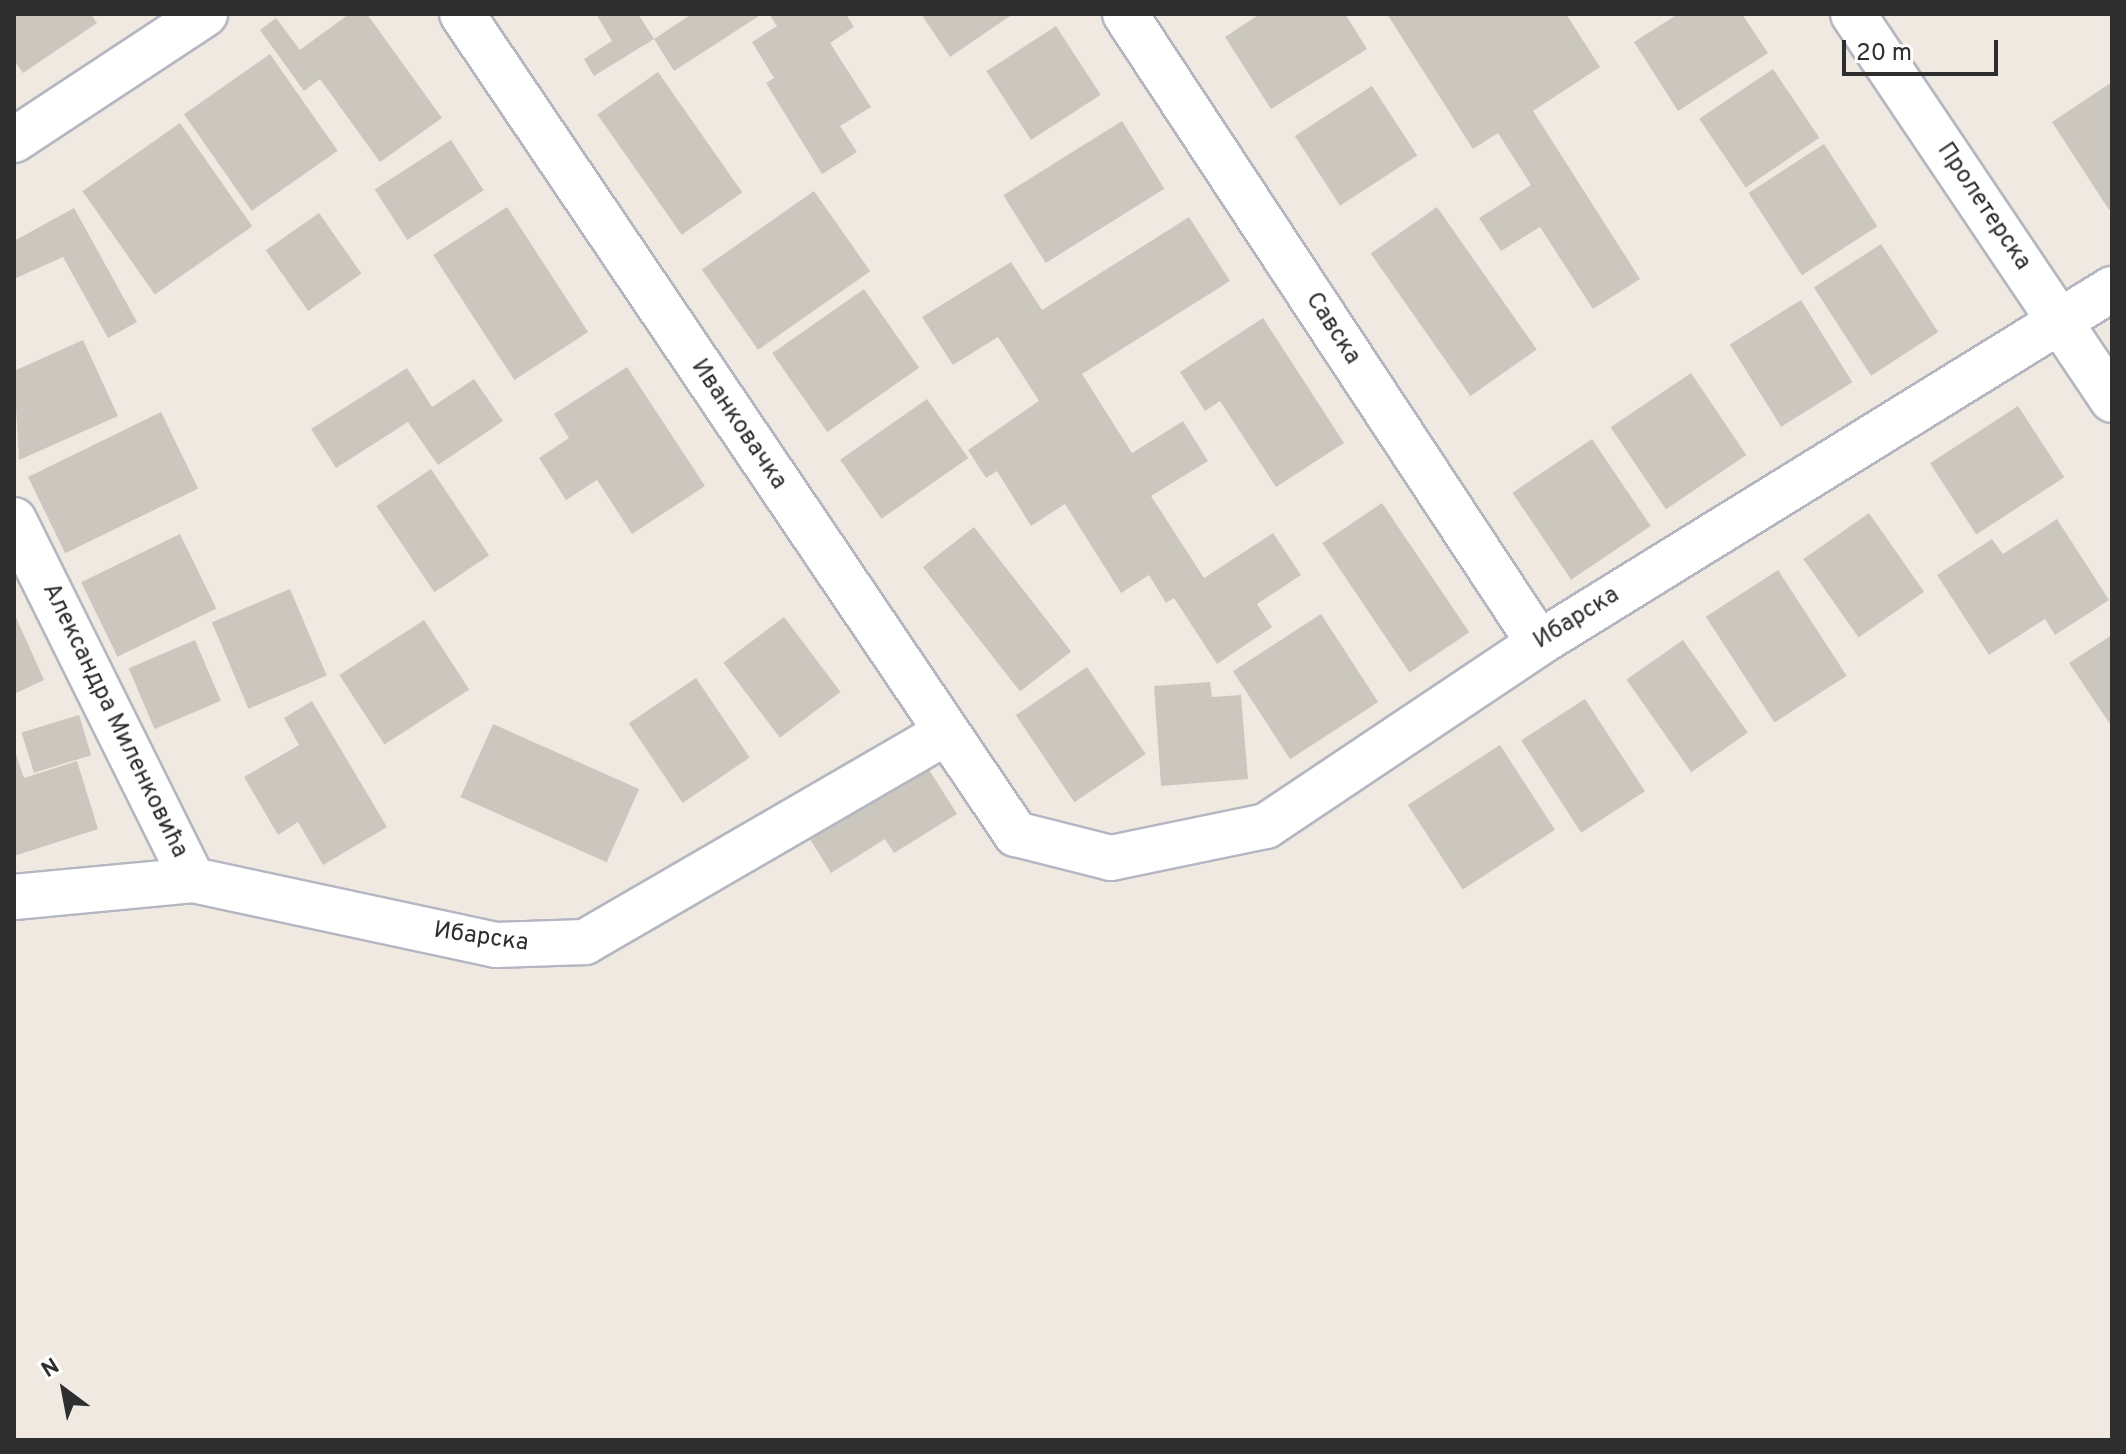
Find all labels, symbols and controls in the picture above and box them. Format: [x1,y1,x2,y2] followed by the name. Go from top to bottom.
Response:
[1846,24,2002,74] scale bar
[1856,39,1912,69] text: 20 m
[1930,138,2036,276] street label: Пролетерска
[1298,288,1366,370] street label: Савска
[684,354,792,496] street label: Иванковачка
[35,579,193,863] street label: Александра Миленковића
[1529,582,1625,656] street label: Ибарска
[432,917,530,959] street label: Ибарска
[24,1350,104,1430] north arrow
[37,1354,65,1385] text: N

